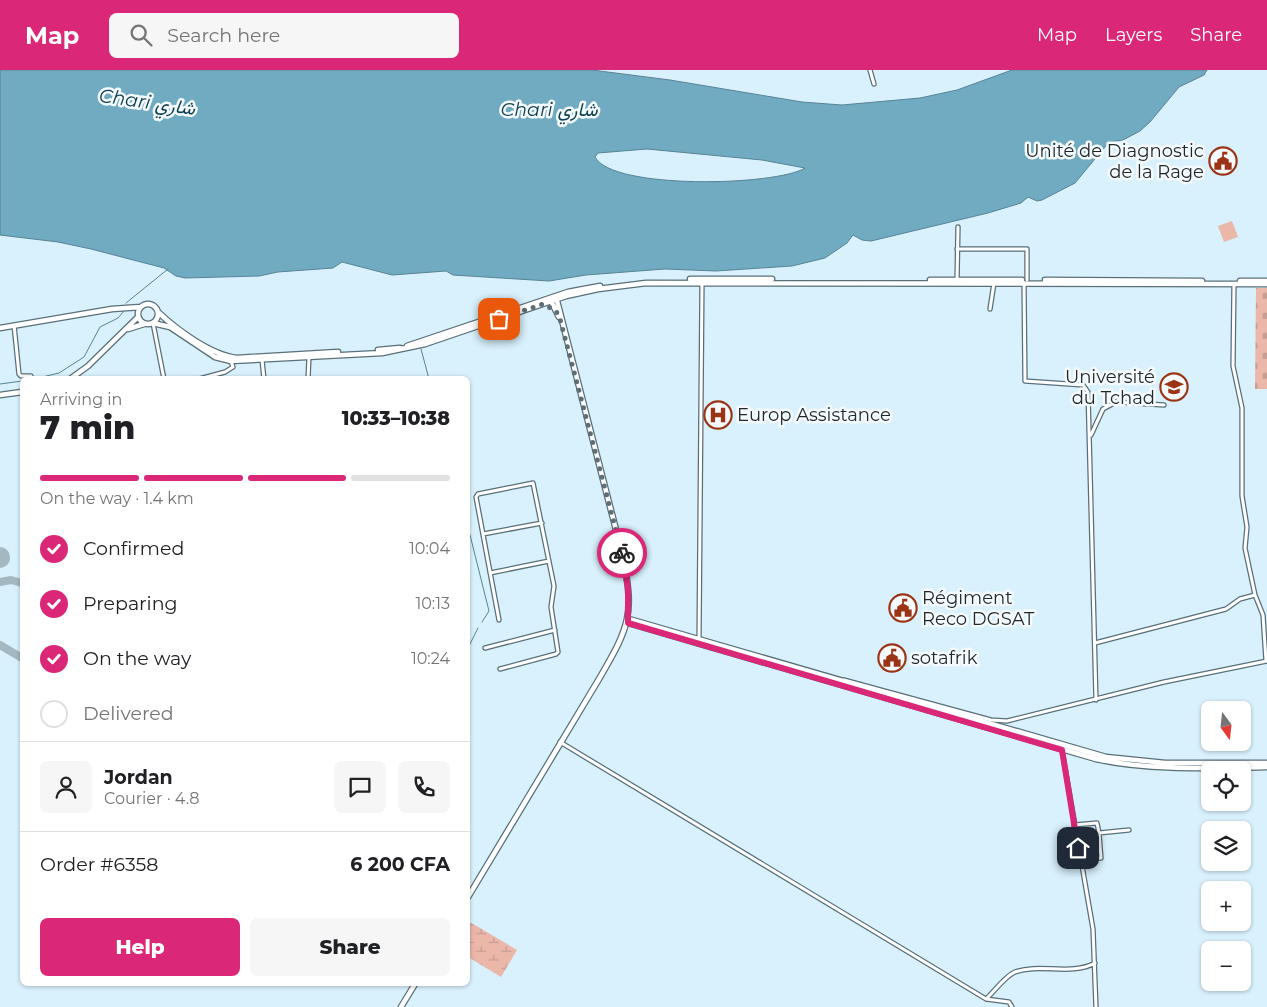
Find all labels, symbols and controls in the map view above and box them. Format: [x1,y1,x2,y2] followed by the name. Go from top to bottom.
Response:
[109,13,459,58] search box
[25,21,79,50] text: Map
[127,21,155,49] icon: search
[167,24,280,47] text: Search here
[1037,24,1077,46] text: Map
[1105,24,1162,46] text: Layers
[1190,24,1242,46] text: Share
[97,84,198,124] water label: Chari شاري
[501,98,598,125] water label: Chari شاري
[1025,140,1204,183] place label: Unité de Diagnostic de la Rage
[1208,146,1238,176] public building icon: Unité de Diagnostic de la Rage
[478,298,520,340] pin
[485,305,513,333] icon: bag
[1065,366,1155,409] place label: Université du Tchad
[1159,372,1189,402] school or university icon: Université du Tchad
[40,390,122,409] text: Arriving in
[703,400,733,430] hospital icon: Europ Assistance
[737,404,891,426] place label: Europ Assistance
[342,407,450,430] text: 10:33–10:38
[40,408,135,447] text: 7 min
[40,489,194,508] text: On the way · 1.4 km
[597,528,647,578] courier
[40,535,68,563] icon: check
[83,537,184,560] text: Confirmed
[409,539,450,558] text: 10:04
[608,539,636,567] icon: bike
[922,587,1035,630] place label: Régiment Reco DGSAT
[40,590,68,618] icon: check
[83,592,178,615] text: Preparing
[888,593,918,623] public building icon: Régiment Reco DGSAT
[415,594,450,613] text: 10:13
[877,643,907,673] public building icon: sotafrik
[40,645,68,673] icon: check
[83,647,191,670] text: On the way
[911,647,978,669] place label: sotafrik
[411,649,450,668] text: 10:24
[1201,701,1251,751] north arrow
[1201,701,1251,991] map controls
[83,702,174,725] text: Delivered
[40,761,92,813] button: person
[334,761,386,813] button: chat
[398,761,450,813] button: phone
[1201,761,1251,811] button: locate
[104,766,173,789] text: Jordan
[104,789,200,808] text: Courier · 4.8
[1201,821,1251,871] button: layers
[1057,827,1099,869] pin
[1064,834,1092,862] icon: home
[40,853,158,876] text: Order #6358
[350,853,450,876] text: 6 200 CFA
[1201,881,1251,931] button: +
[40,918,240,976] button: Help
[250,918,450,976] button: Share
[1201,941,1251,991] button: −

